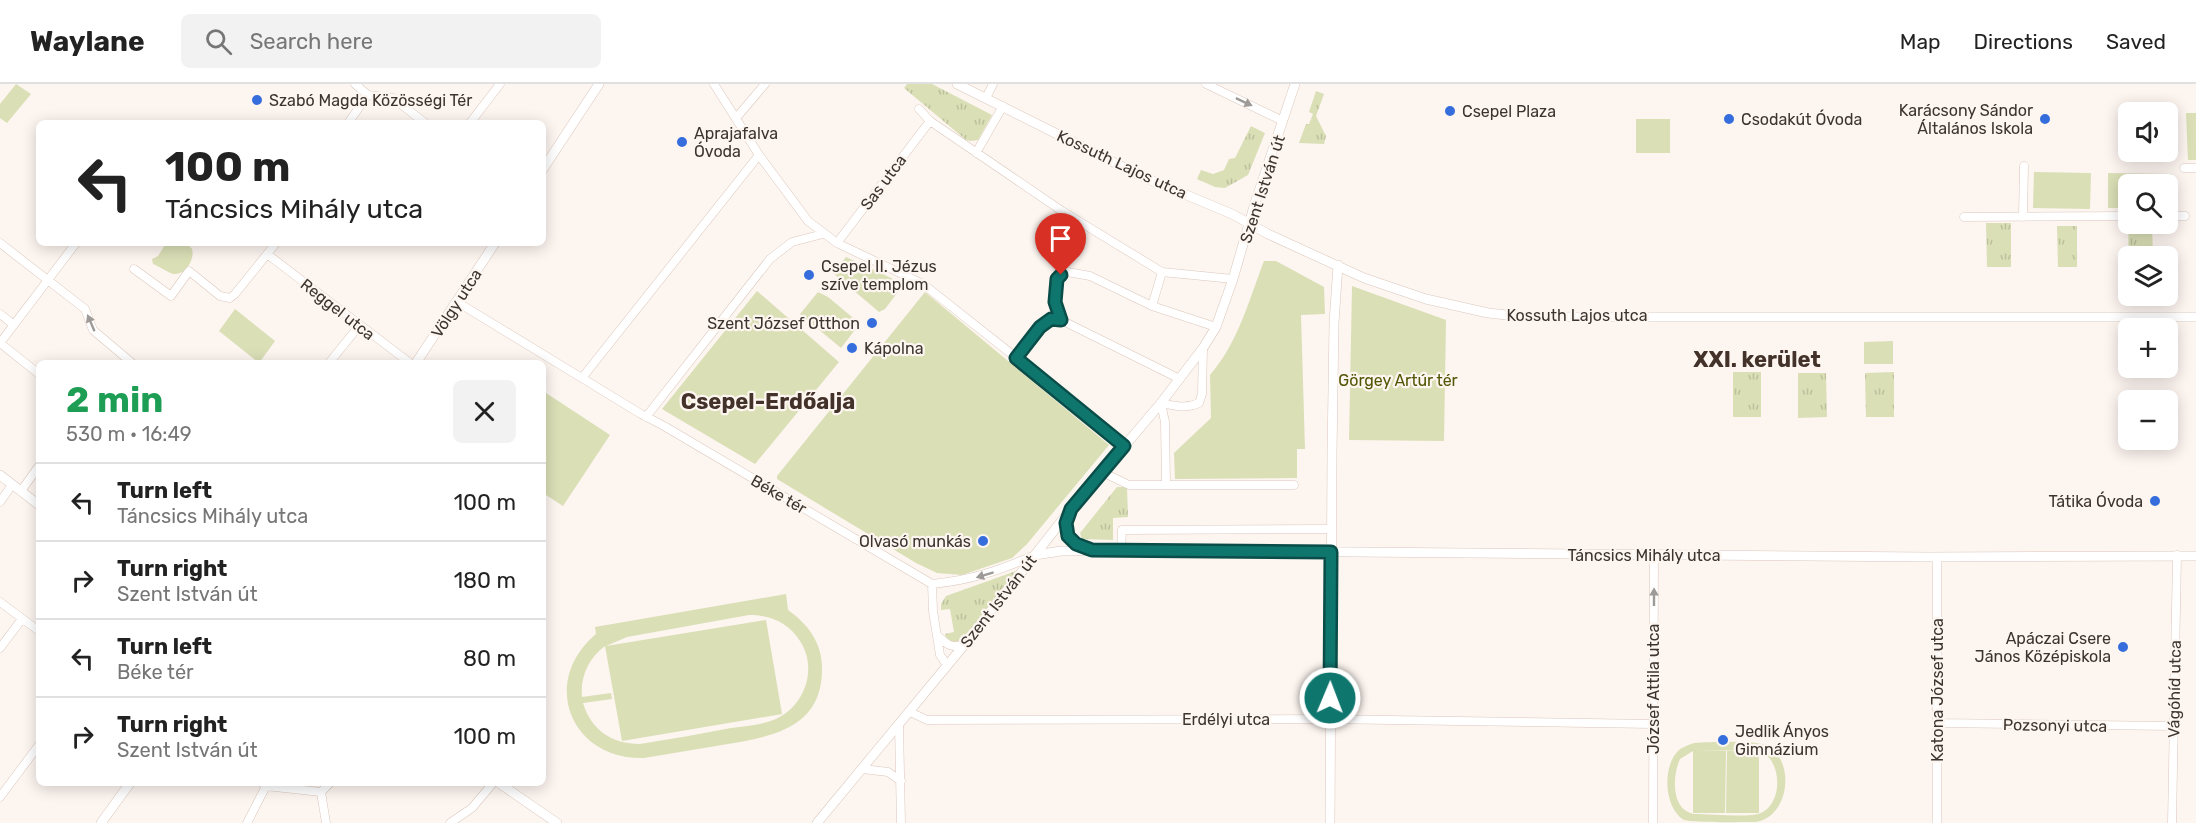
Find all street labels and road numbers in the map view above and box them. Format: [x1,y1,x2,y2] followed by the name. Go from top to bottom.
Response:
[1054,126,1190,203] street label: Kossuth Lajos utca
[1236,133,1289,246] street label: Szent István út
[856,151,910,214] street label: Sas utca
[427,265,486,341] street label: Völgy utca
[297,275,379,344] street label: Reggel utca
[1506,306,1648,325] street label: Kossuth Lajos utca
[747,471,810,518] street label: Béke tér
[1567,546,1721,565] street label: Táncsics Mihály utca
[956,551,1040,651] street label: Szent István út
[1928,618,1947,762] street label: Katona József utca
[1644,624,1663,754] street label: József Attila utca
[2164,640,2185,738] street label: Vágóhíd utca
[1182,710,1270,729] street label: Erdélyi utca
[2003,715,2107,736] street label: Pozsonyi utca

